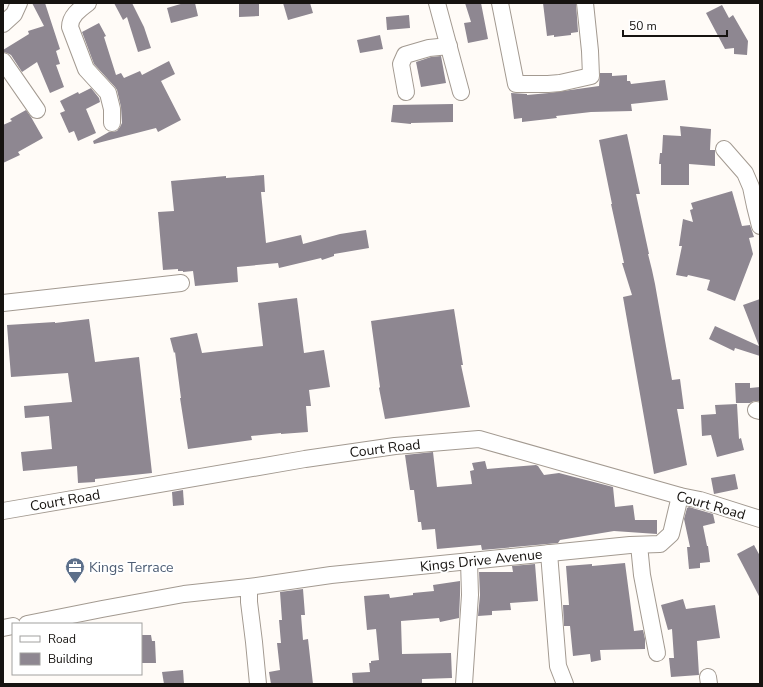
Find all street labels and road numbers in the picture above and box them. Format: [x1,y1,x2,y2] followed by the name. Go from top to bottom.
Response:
[349,435,421,462] street label: Court Road
[28,485,102,516] street label: Court Road
[674,487,748,524] street label: Court Road
[419,545,543,576] street label: Kings Drive Avenue

